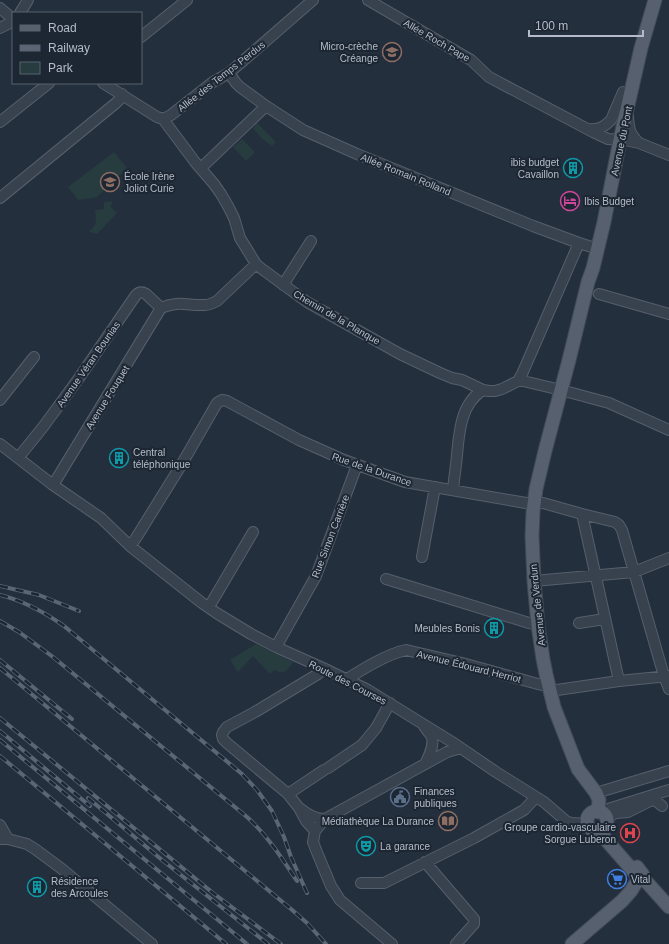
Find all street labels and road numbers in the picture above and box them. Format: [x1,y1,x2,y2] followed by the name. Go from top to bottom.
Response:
[402,17,472,64] street label: Allée Roch Pape
[176,39,267,114] street label: Allée des Temps Perdus
[609,105,634,177] street label: Avenue du Pont
[359,151,452,198] street label: Allée Romain Rolland
[291,288,382,347] street label: Chemin de la Planque
[55,319,122,409] street label: Avenue Véran Bounias
[83,363,132,431] street label: Avenue Fouquet
[331,451,413,488] street label: Rue de la Durance
[309,493,352,579] street label: Rue Simon Carrière
[528,564,547,646] street label: Avenue de Verdun
[416,647,523,685] street label: Avenue Édouard Herriot
[307,658,388,707] street label: Route des Courses

